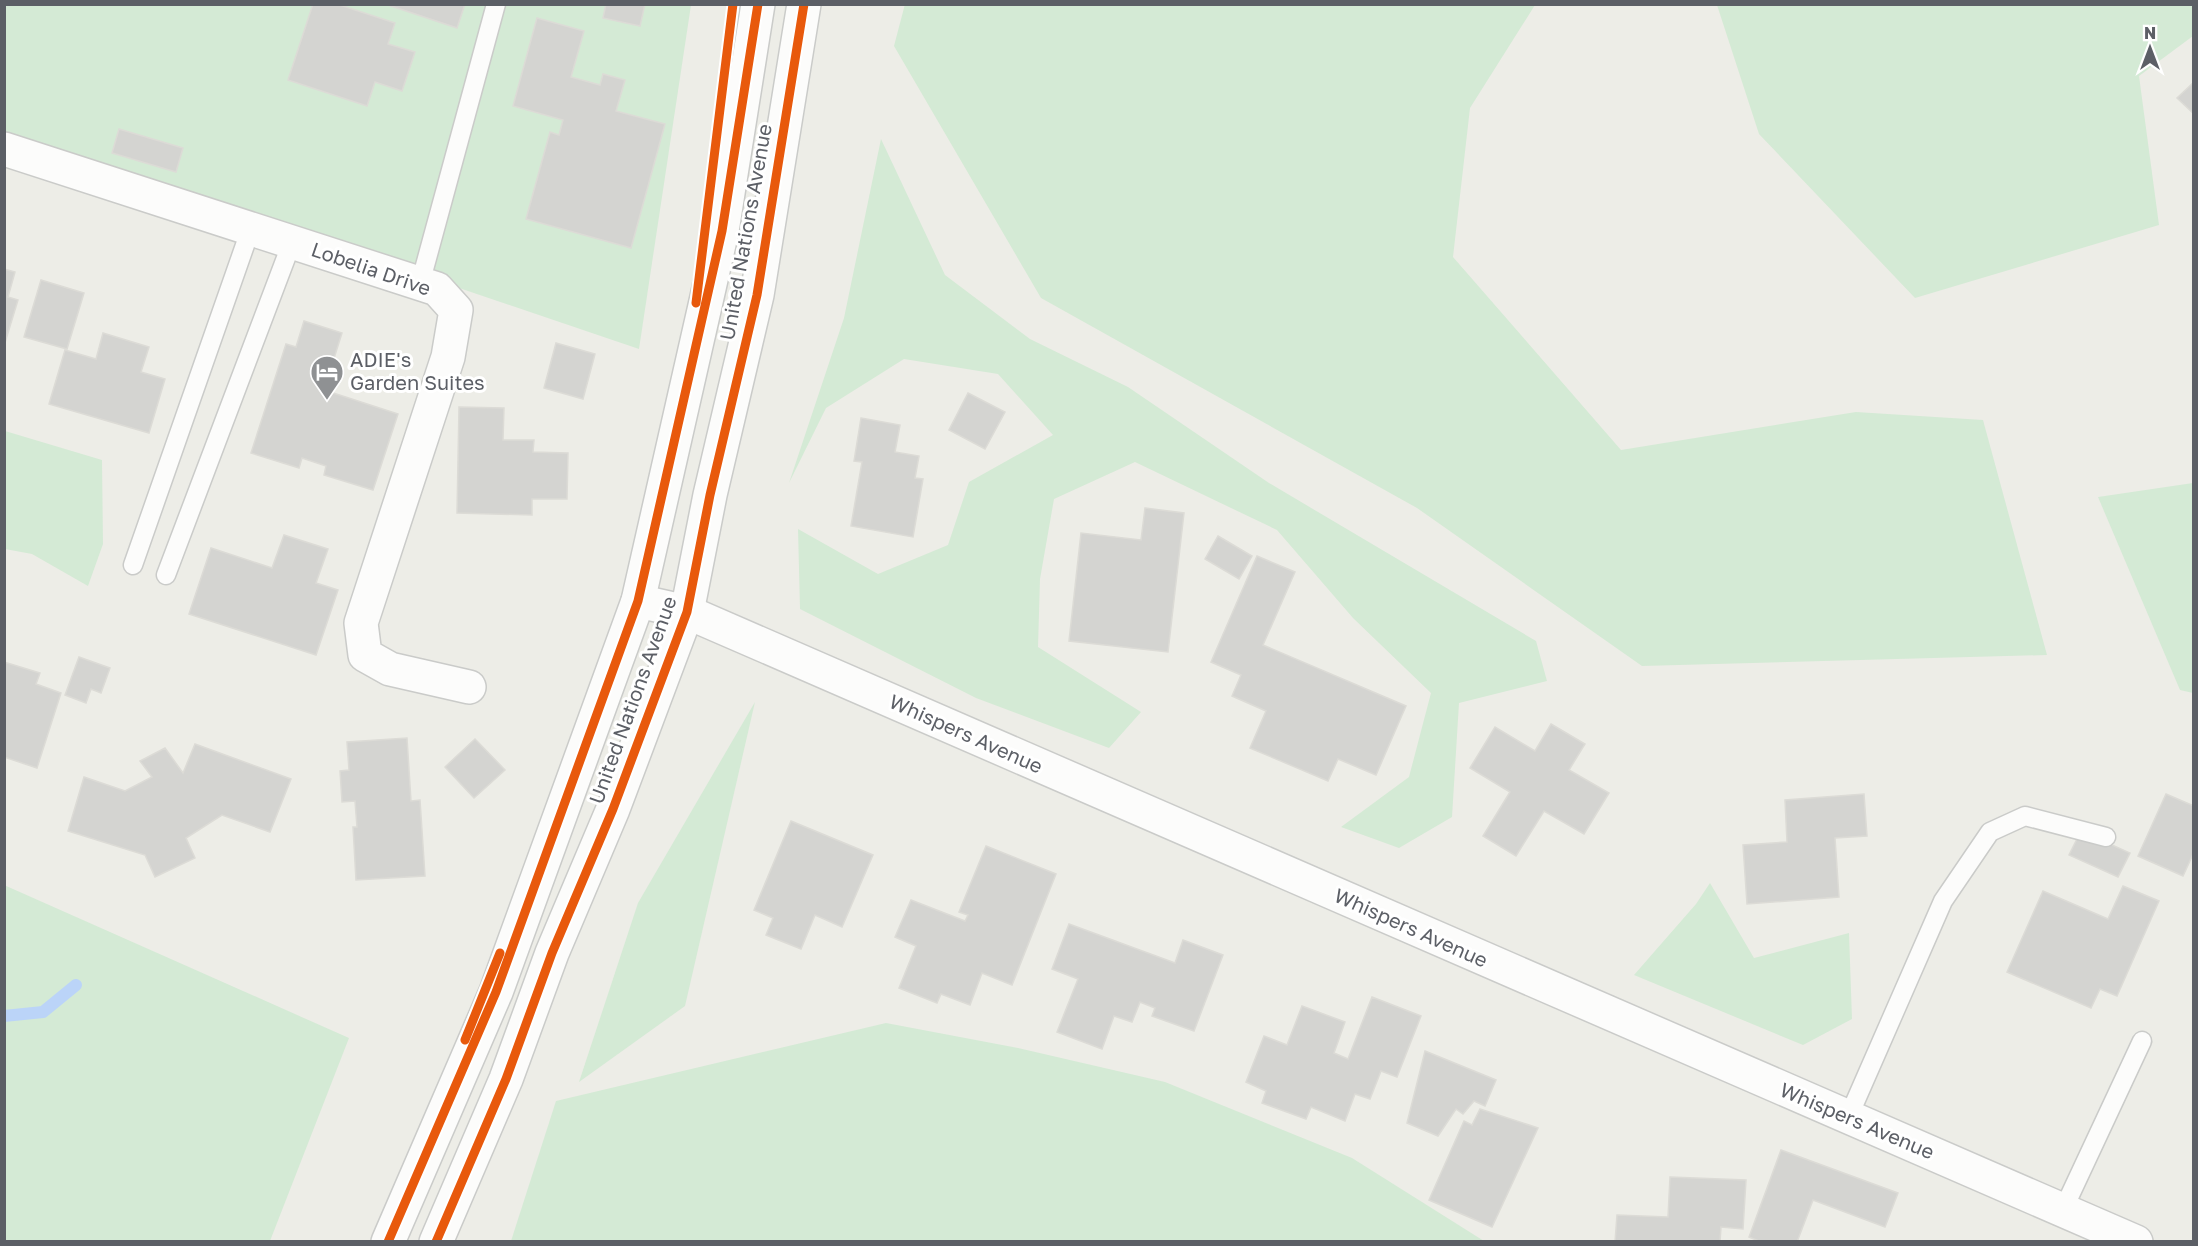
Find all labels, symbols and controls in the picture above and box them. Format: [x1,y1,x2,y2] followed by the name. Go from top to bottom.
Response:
[2120,18,2180,78] north arrow
[2144,23,2156,43] text: N
[714,122,776,342] street label: United Nations Avenue
[308,236,434,300] street label: Lobelia Drive
[350,347,485,394] place label: ADIE's Garden Suites
[309,354,345,401] hotel icon: ADIE's Garden Suites
[583,593,681,807] street label: United Nations Avenue
[886,688,1047,778] street label: Whispers Avenue
[1331,882,1492,972] street label: Whispers Avenue
[1777,1077,1938,1163] street label: Whispers Avenue

